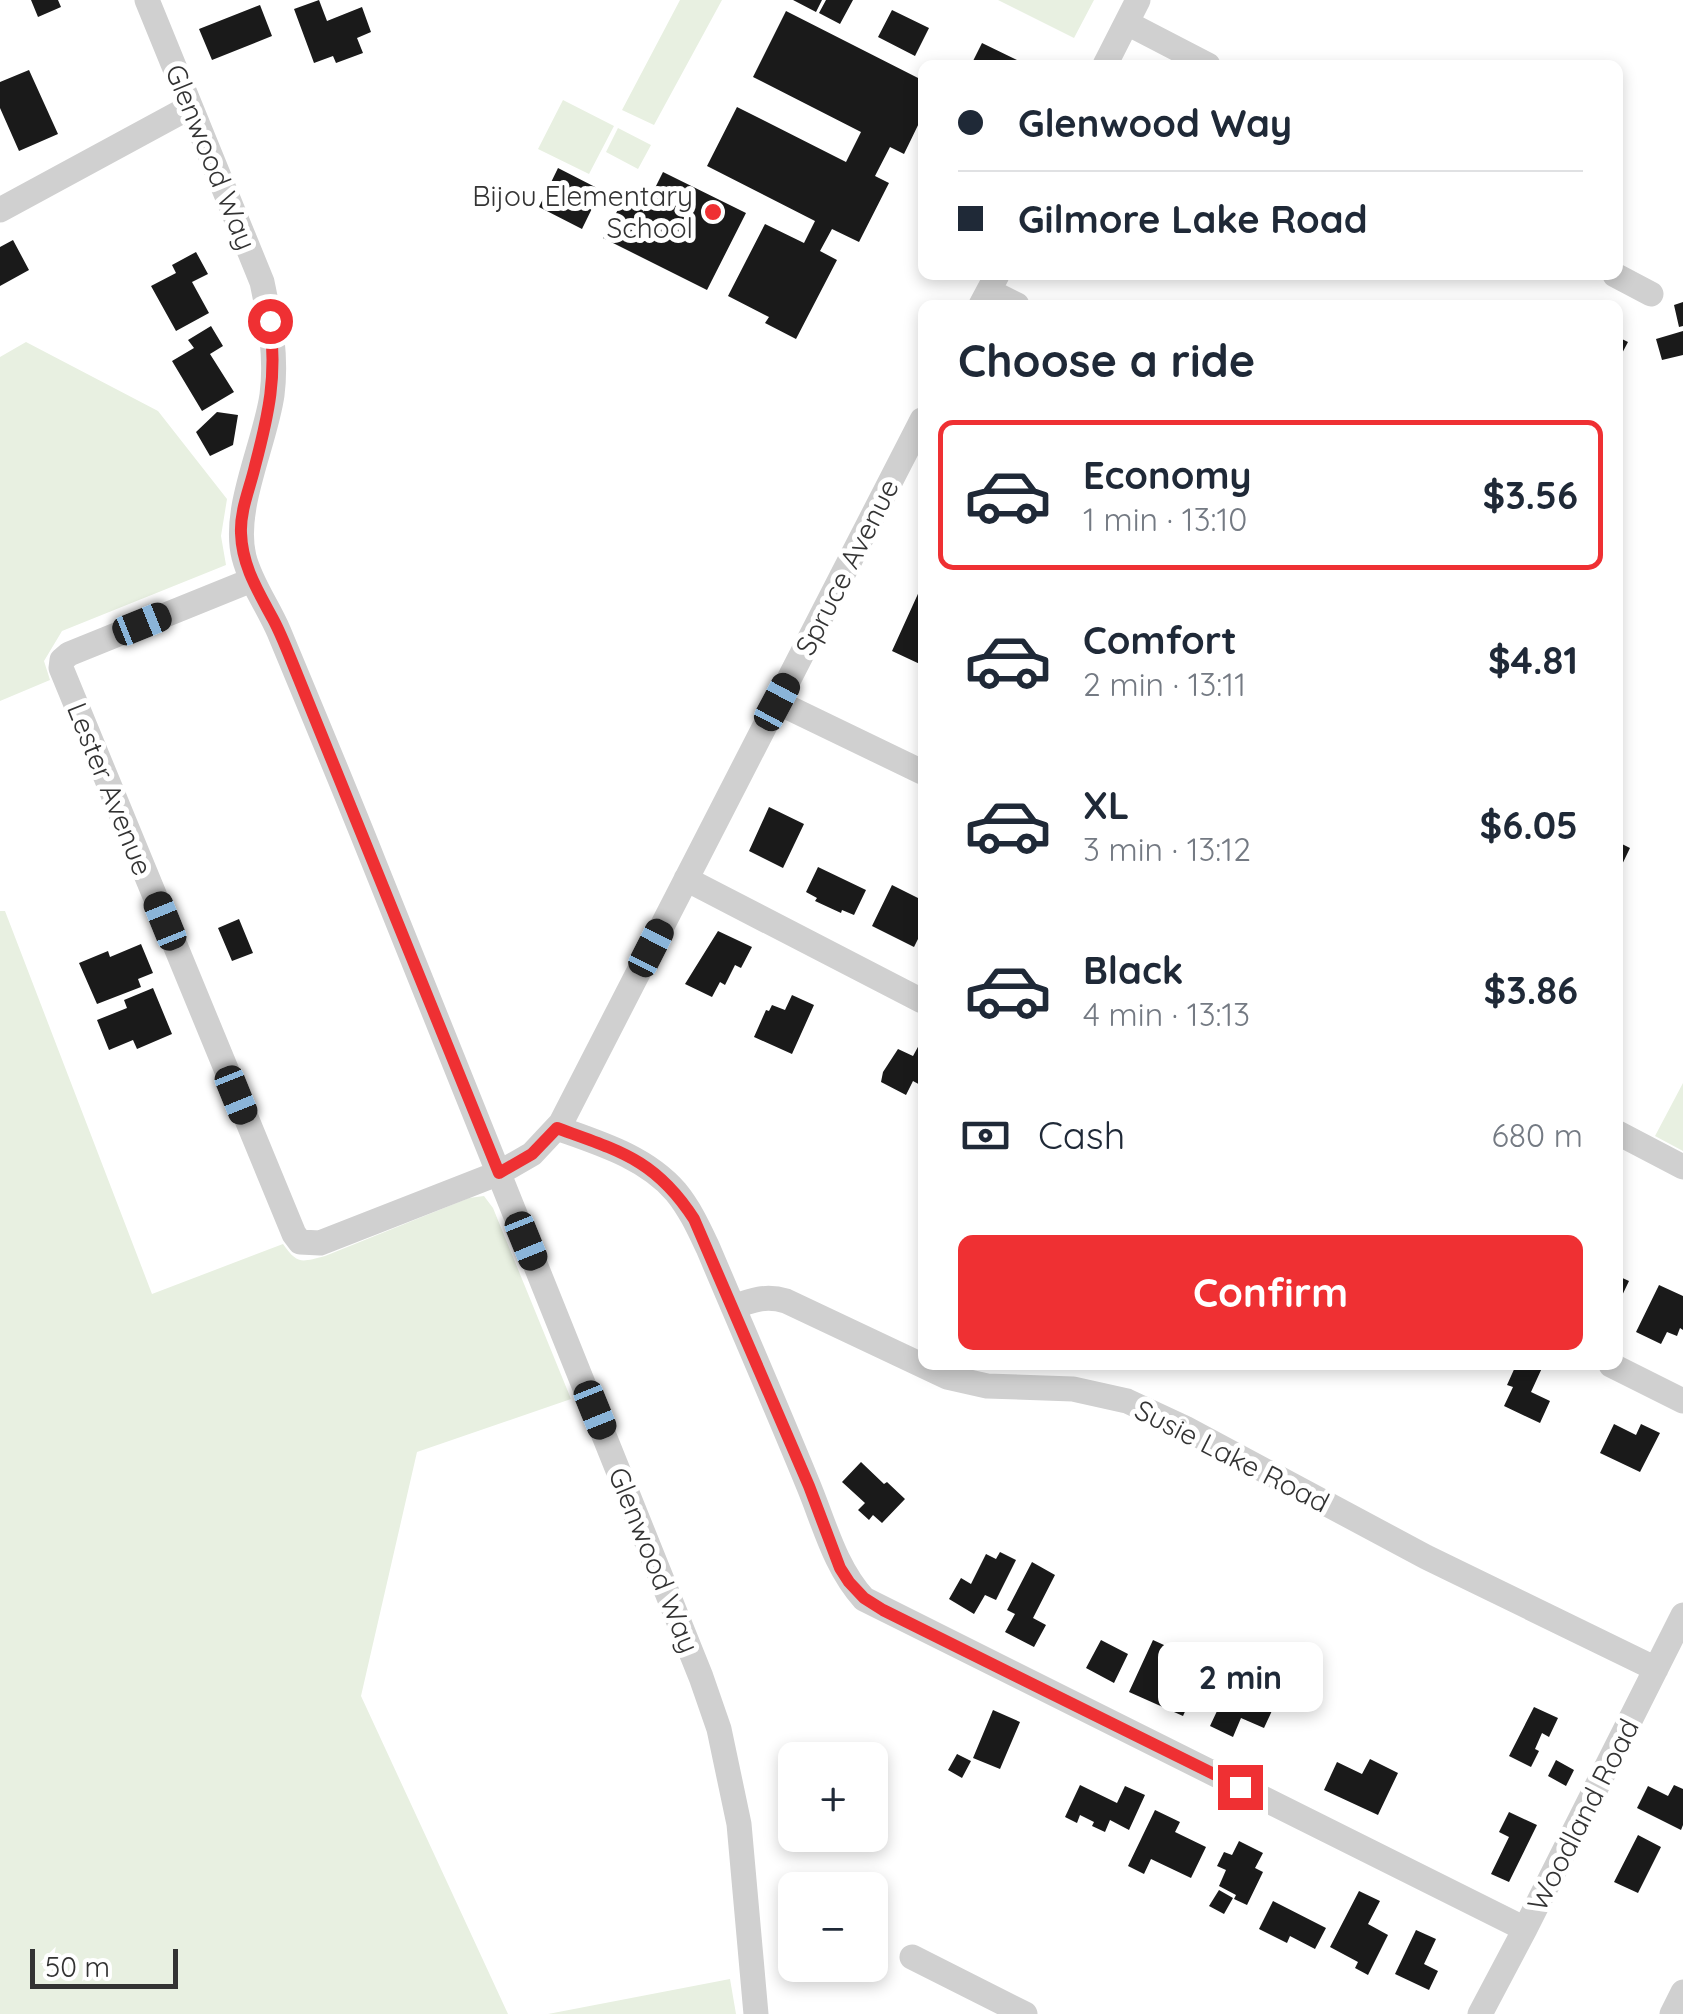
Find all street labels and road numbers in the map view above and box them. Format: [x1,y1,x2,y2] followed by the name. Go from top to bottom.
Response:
[158,59,265,255] street label: Glenwood Way
[787,473,906,661] street label: Spruce Avenue
[60,697,161,880] street label: Lester Avenue
[1129,1392,1335,1520] street label: Susie Lake Road
[601,1462,708,1658] street label: Glenwood Way
[1519,1713,1646,1917] street label: Woodland Road

